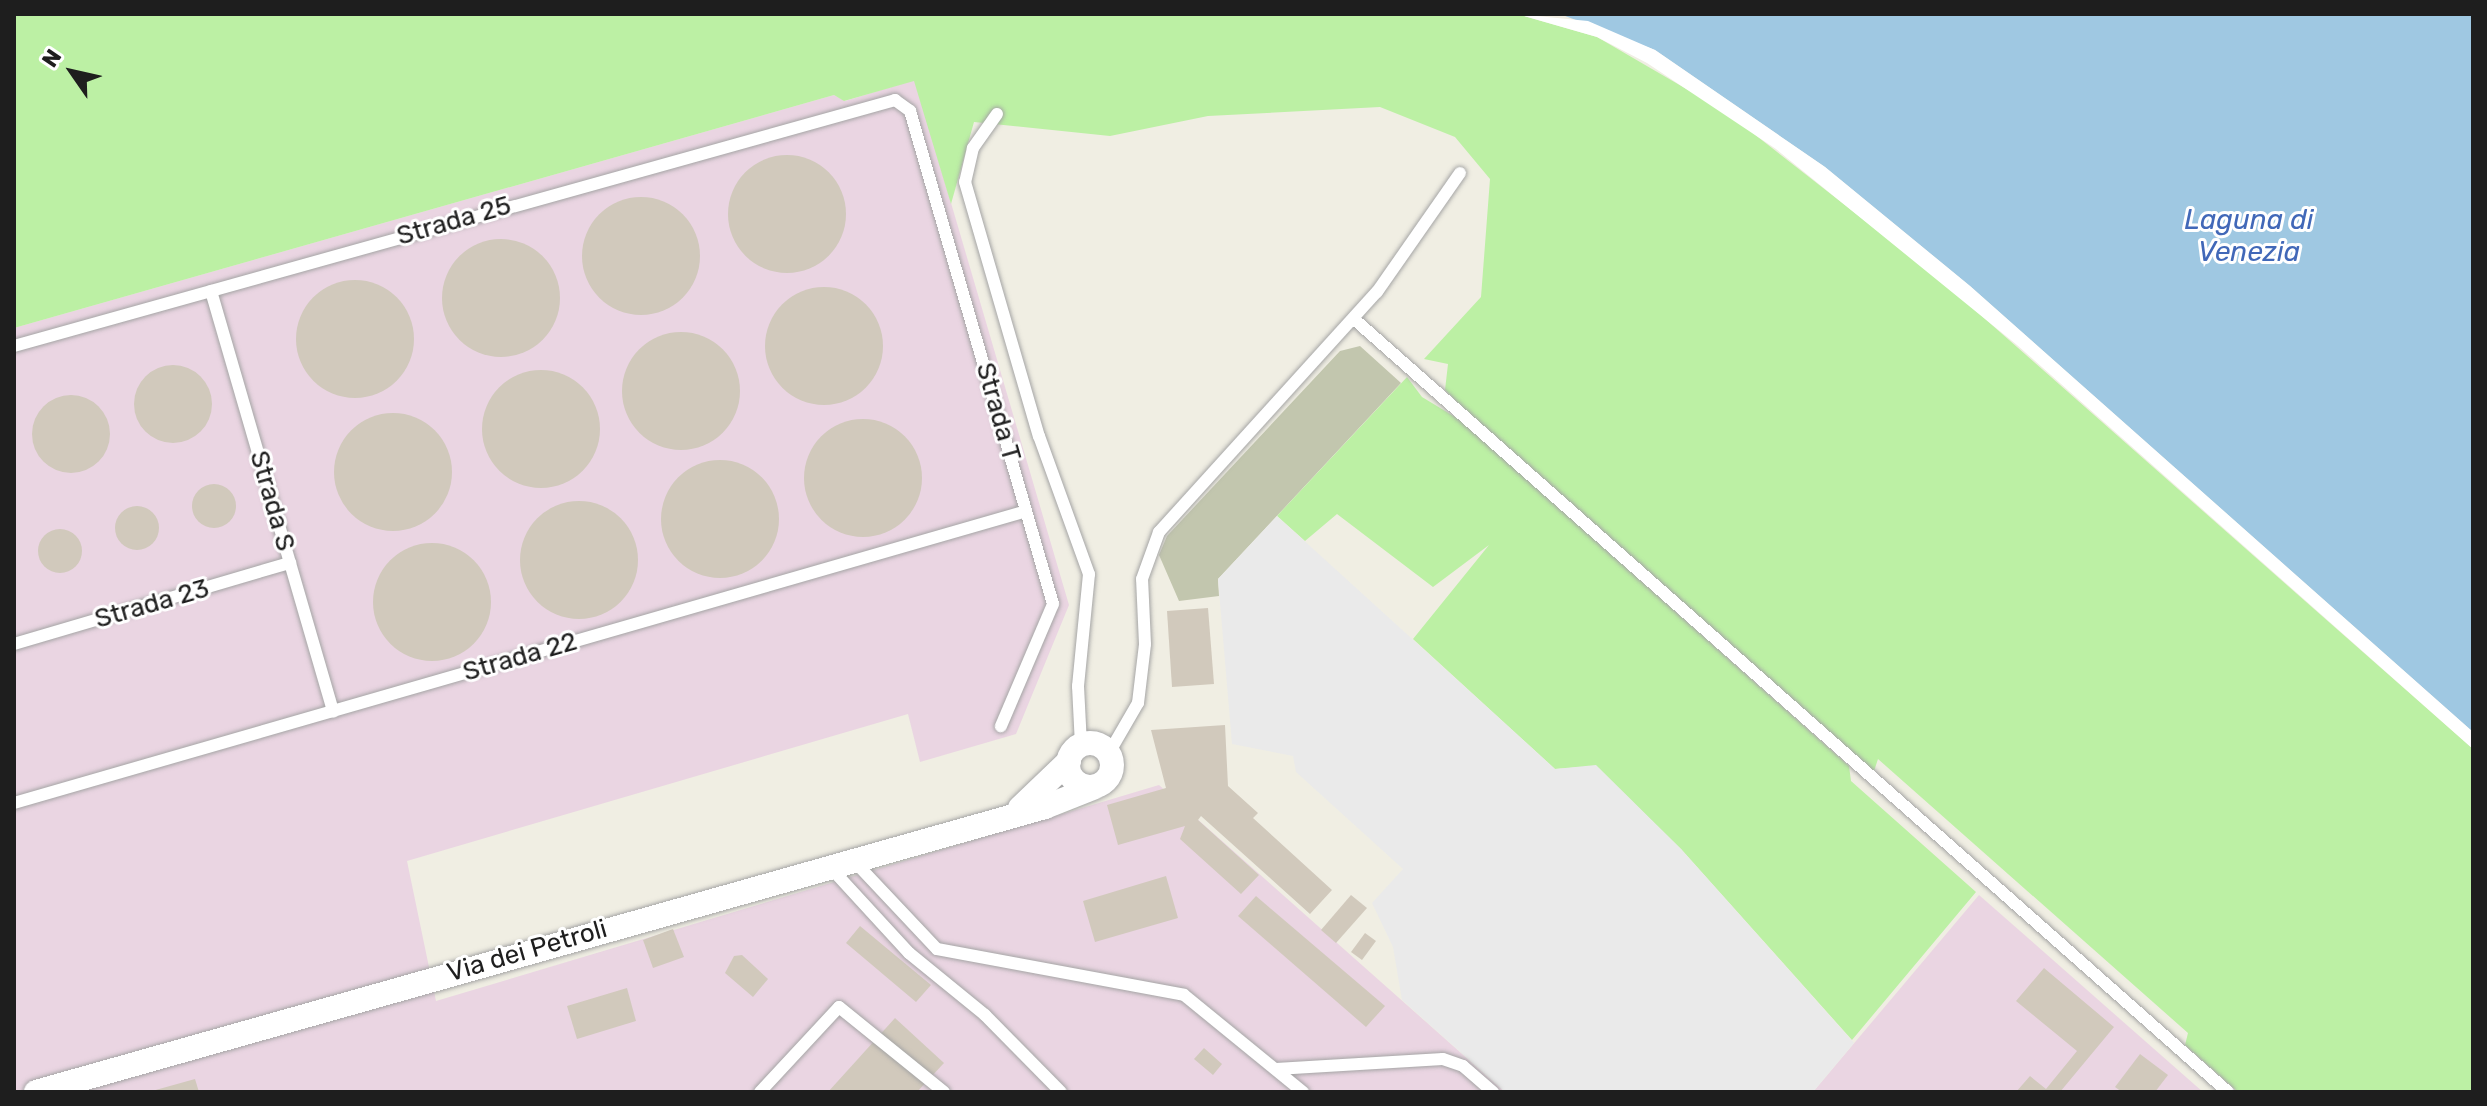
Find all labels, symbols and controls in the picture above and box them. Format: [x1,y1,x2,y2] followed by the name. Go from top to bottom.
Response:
[32,32,112,112] north arrow
[36,44,67,72] text: N
[393,190,515,252] street label: Strada 25
[2184,203,2314,269] water label: Laguna di Venezia
[969,359,1027,465] street label: Strada T
[243,447,301,555] street label: Strada S
[91,573,213,635] street label: Strada 23
[459,626,581,688] street label: Strada 22
[443,913,611,989] street label: Via dei Petroli

